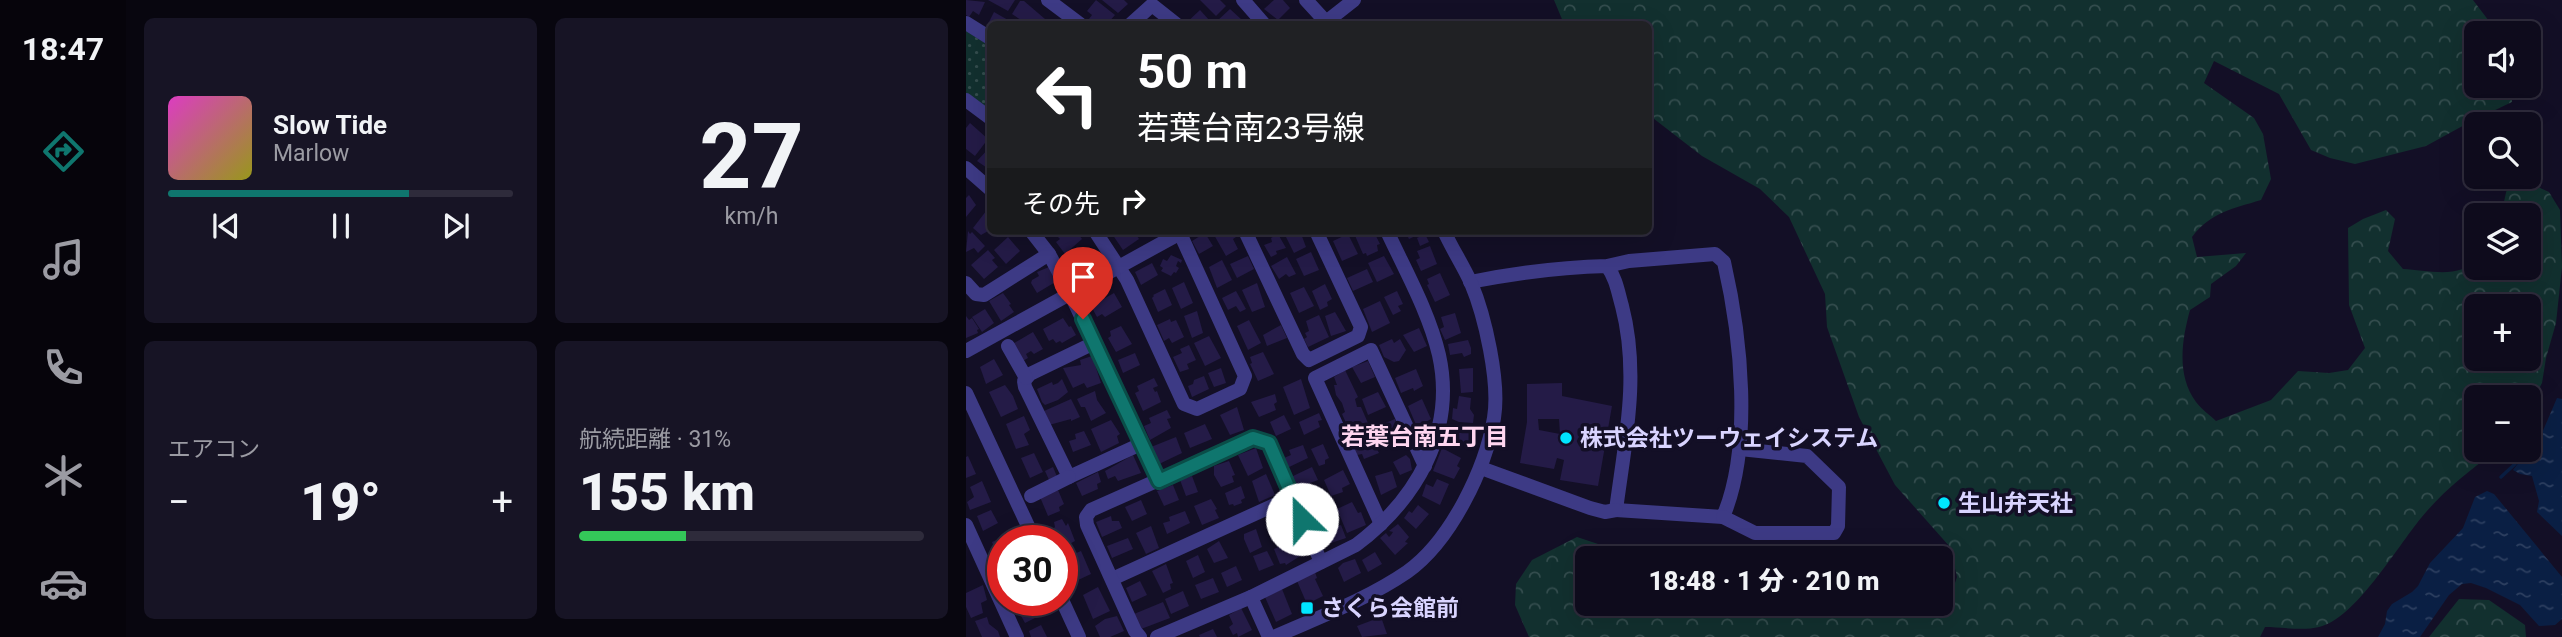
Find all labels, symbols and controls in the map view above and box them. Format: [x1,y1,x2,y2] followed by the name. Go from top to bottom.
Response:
[2464,21,2541,462] map controls
[2464,21,2541,98] button: sound
[22,30,104,68] text: 18:47
[1137,43,1248,100] text: 50 m
[1022,49,1113,140] icon: left
[699,104,804,210] text: 27
[1137,109,1365,147] text: 若葉台南23号線
[273,110,387,140] text: Slow Tide
[2464,112,2541,189] button: search
[39,127,88,176] icon: directions
[273,140,349,167] text: Marlow
[1114,182,1152,220] icon: right
[1022,189,1100,219] text: その先
[725,203,779,230] text: km/h
[2464,203,2541,280] button: layers
[207,207,245,245] icon: previous
[322,207,360,245] icon: pause
[437,207,475,245] icon: next
[39,235,88,284] icon: music
[1053,247,1113,319] pin
[1064,258,1102,296] icon: arrive
[2464,294,2541,371] button: +
[39,343,88,392] icon: phone
[2464,385,2541,462] button: −
[1341,423,1509,451] district label: 若葉台南五丁目
[1580,425,1878,452] place label: 株式会社ツーウェイシステム
[579,426,731,453] text: 航続距離 · 31%
[1558,430,1574,446] marker: 株式会社ツーウェイシステム
[168,436,260,463] text: エアコン
[39,451,88,500] icon: climate
[579,462,755,523] text: 155 km
[300,472,381,533] text: 19°
[168,480,190,524] text: −
[491,480,513,524] text: +
[1265,482,1339,556] position arrow
[1958,490,2073,517] place label: 生山弁天社
[1936,495,1952,511] marker: 生山弁天社
[987,525,1078,616] speed limit sign: 30
[39,559,88,608] icon: car
[1648,566,1880,596] text: 18:48 · 1 分 · 210 m
[1321,595,1459,622] place label: さくら会館前
[1299,600,1315,616] marker: さくら会館前

